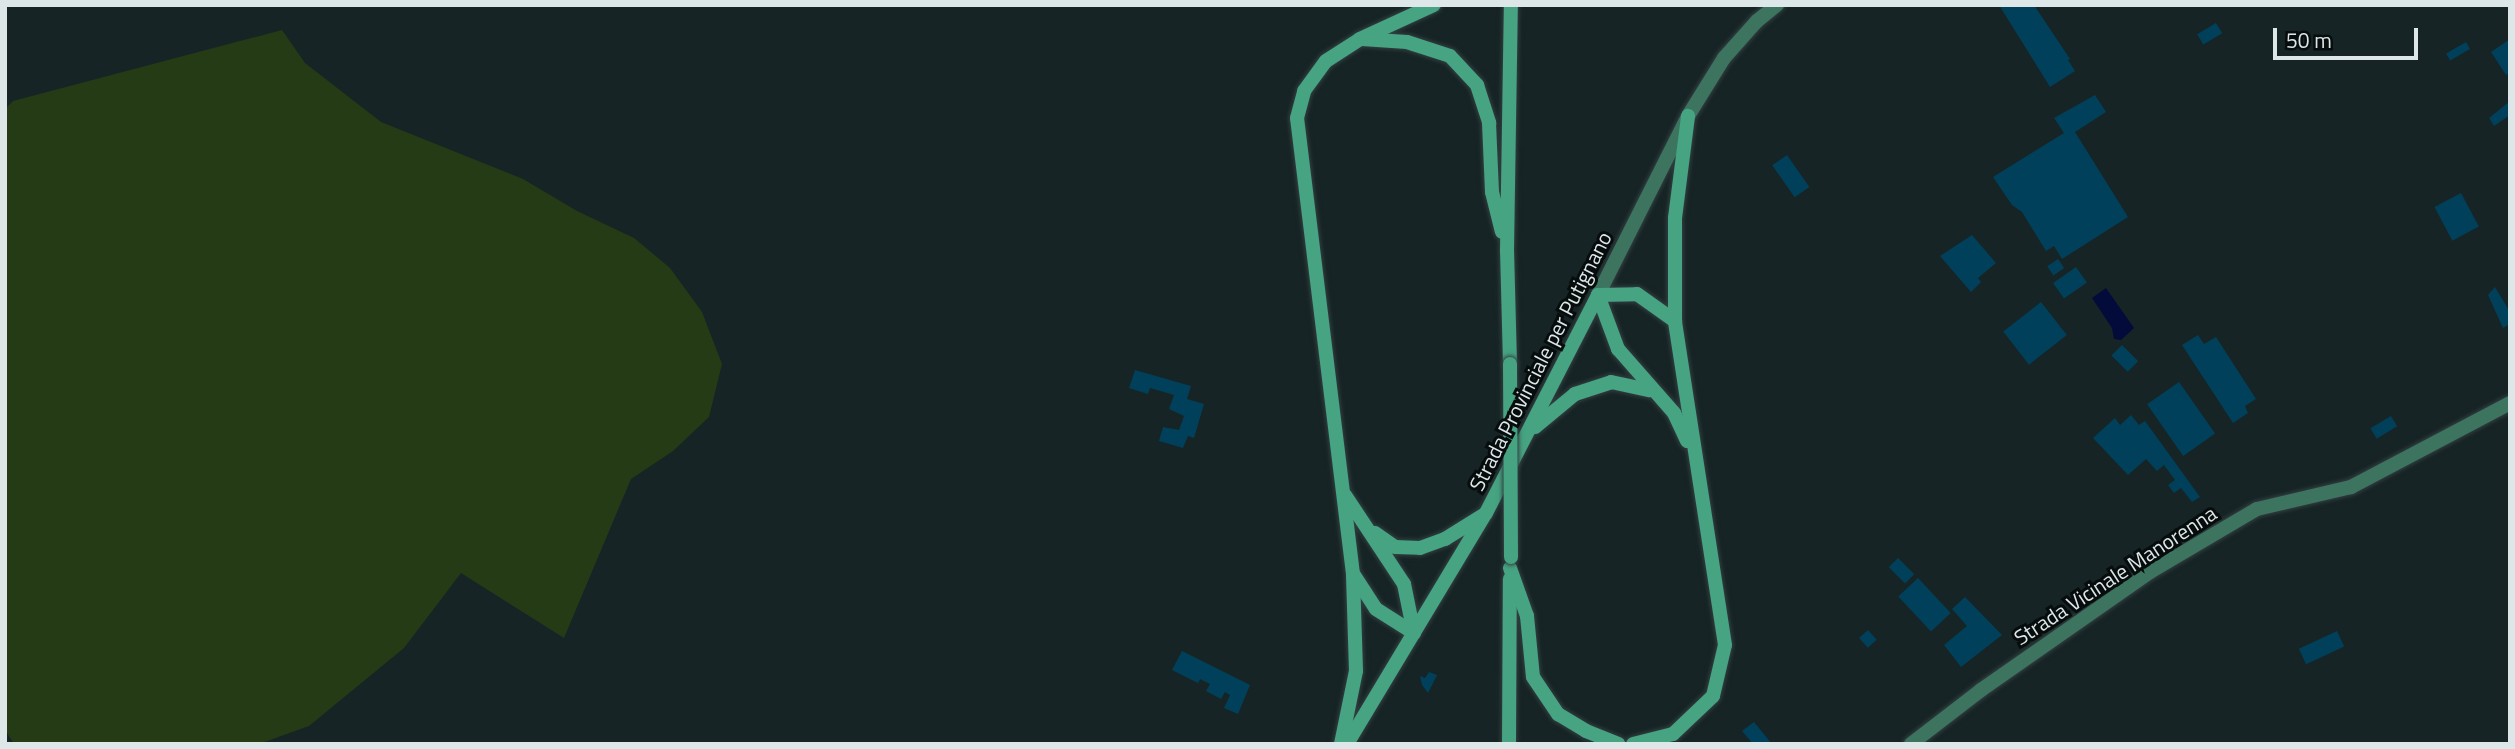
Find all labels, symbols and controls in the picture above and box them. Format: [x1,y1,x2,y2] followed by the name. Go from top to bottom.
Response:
[2277,14,2422,58] scale bar
[2286,24,2332,56] text: 50 m
[1464,227,1616,495] street label: Strada Provinciale per Putignano
[2009,500,2221,650] street label: Strada Vicinale Manorenna

